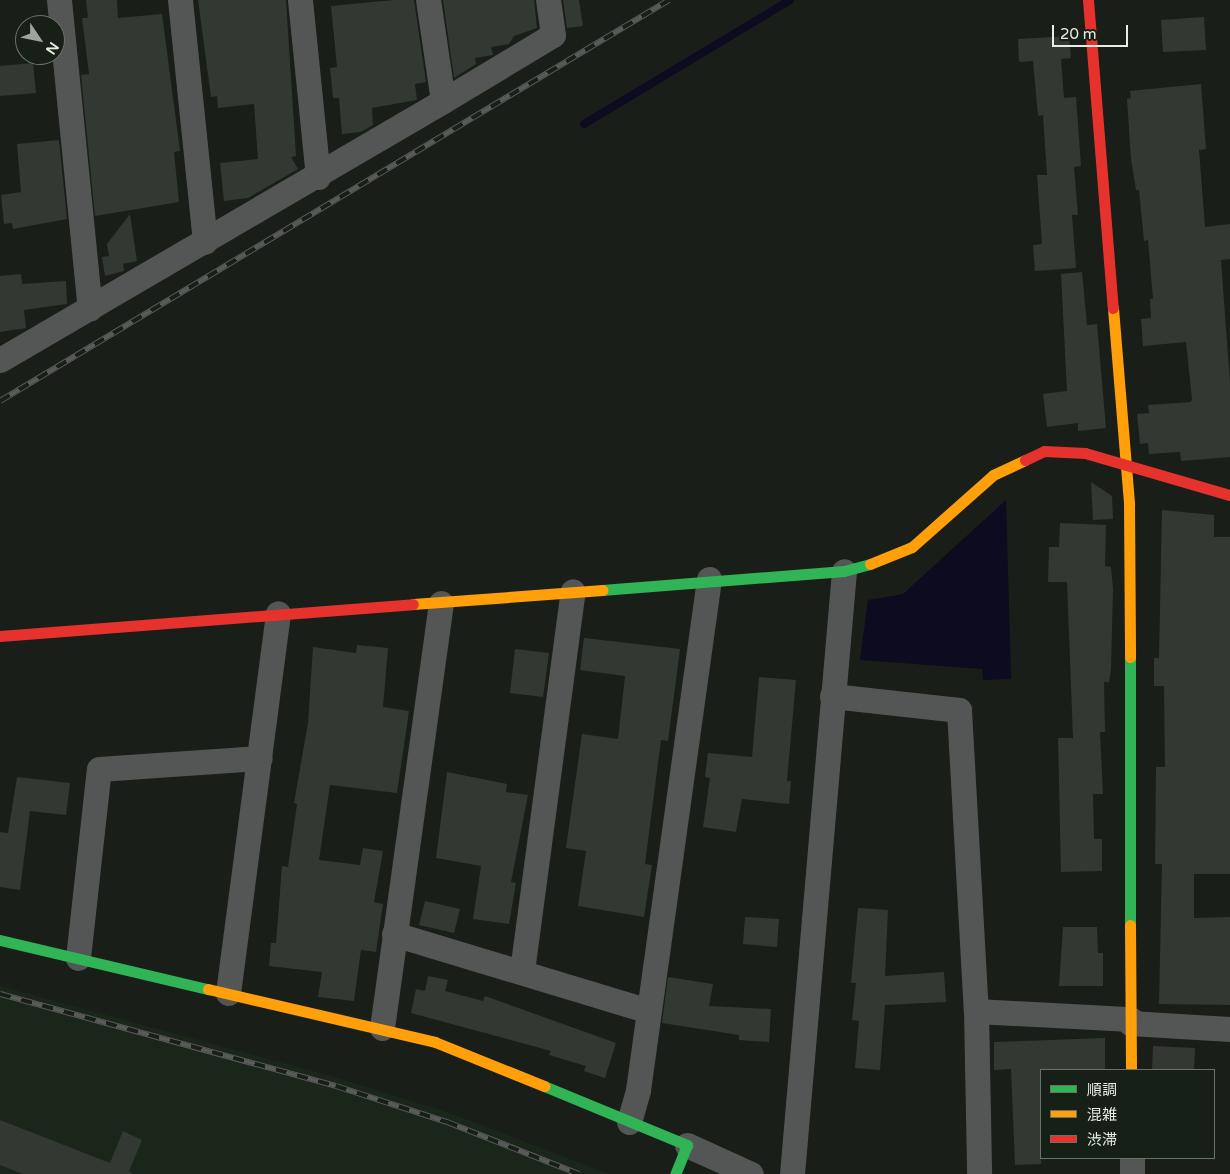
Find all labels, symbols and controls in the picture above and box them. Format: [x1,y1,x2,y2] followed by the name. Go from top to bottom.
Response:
[15,15,65,65] north arrow
[1055,15,1131,47] scale bar
[1060,25,1097,43] text: 20 m
[42,39,62,58] text: N
[1040,1069,1215,1159] legend
[1087,1081,1117,1099] text: 順調
[1087,1106,1117,1124] text: 混雑
[1087,1131,1117,1149] text: 渋滞

